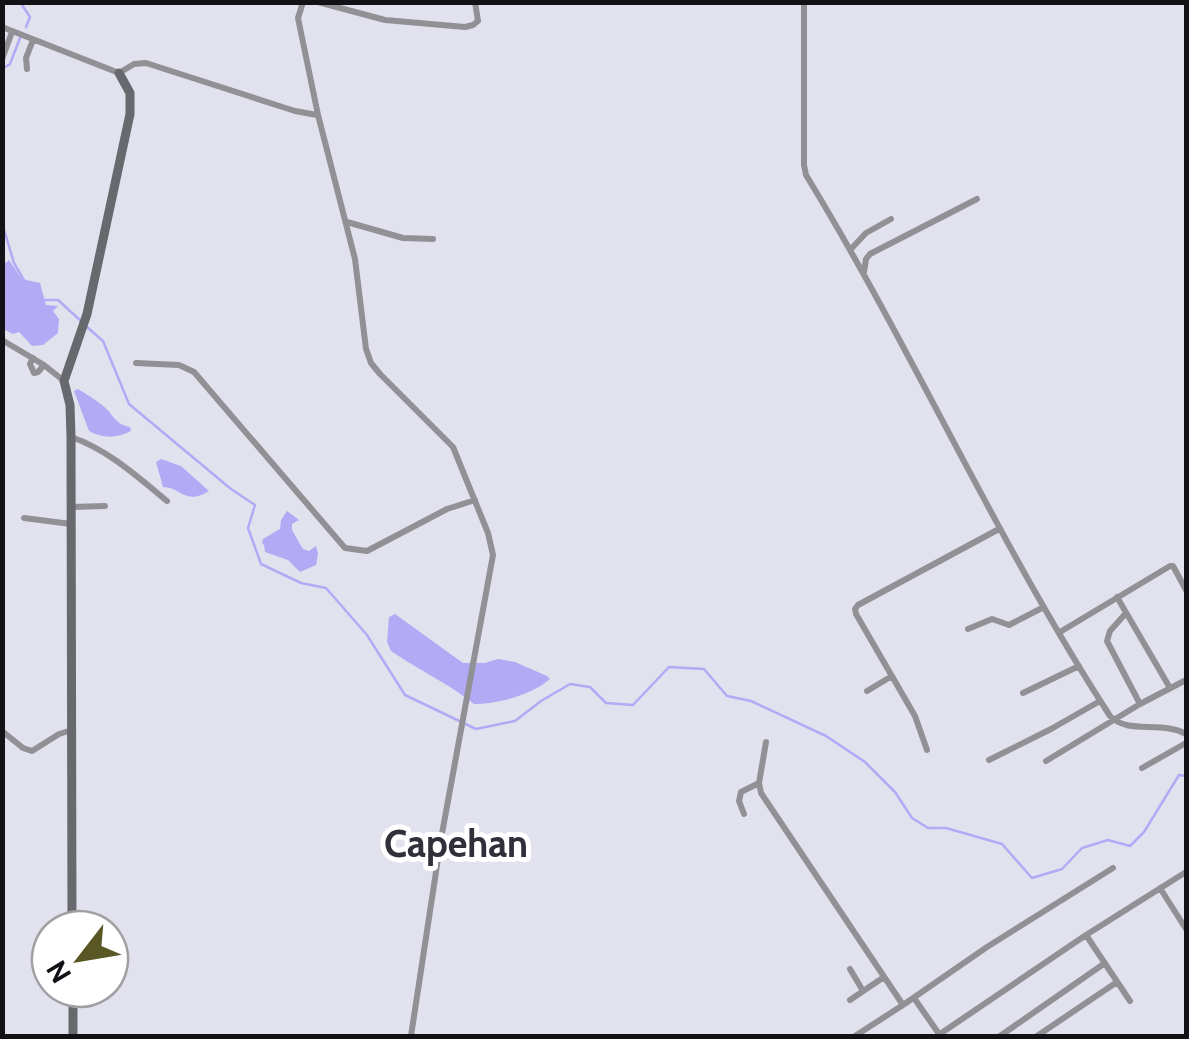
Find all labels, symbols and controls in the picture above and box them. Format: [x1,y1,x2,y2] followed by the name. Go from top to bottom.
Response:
[384,820,528,867] district label: Capehan
[30,909,130,1009] north arrow
[39,955,78,989] text: N

